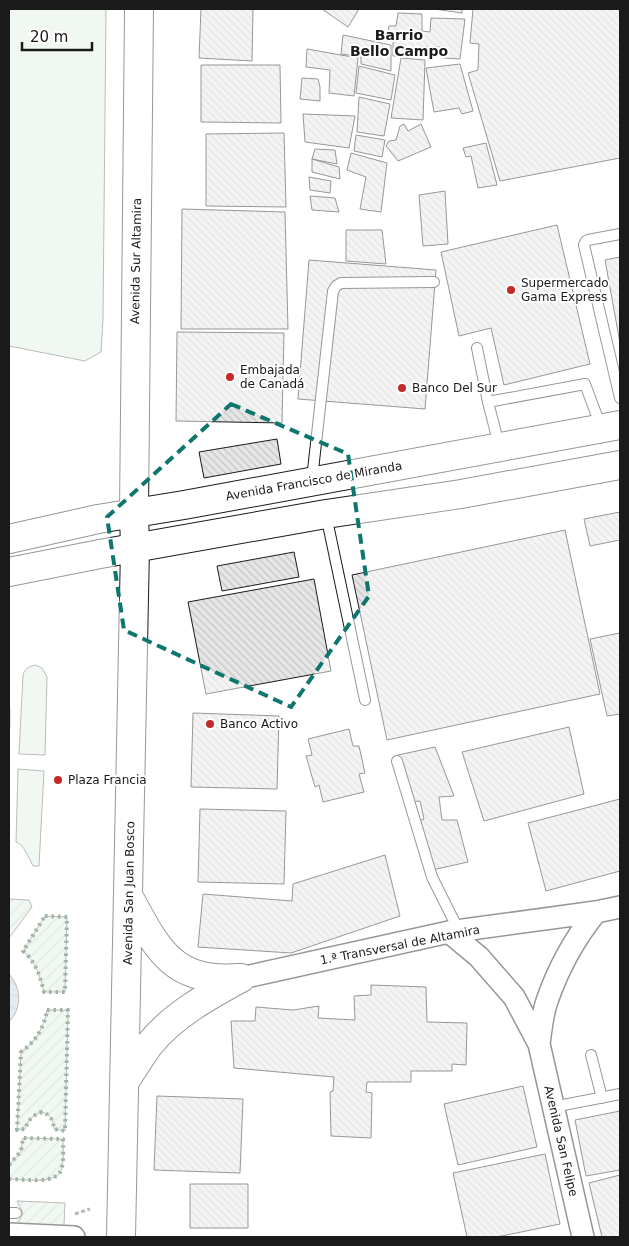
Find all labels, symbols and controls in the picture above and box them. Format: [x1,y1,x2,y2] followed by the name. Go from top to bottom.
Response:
[22,20,92,52] scale bar
[350,27,448,59] district label: Barrio Bello Campo
[30,28,68,46] text: 20 m
[128,198,144,324] street label: Avenida Sur Altamira
[521,276,609,304] place label: Supermercado Gama Express
[505,284,517,296] marker: Supermercado Gama Express
[240,363,304,391] place label: Embajada de Canadá
[224,371,236,383] marker: Embajada de Canadá
[412,381,497,395] place label: Banco Del Sur
[396,382,408,394] marker: Banco Del Sur
[225,459,403,503] street label: Avenida Francisco de Miranda
[220,717,298,731] place label: Banco Activo
[204,718,216,730] marker: Banco Activo
[68,773,147,787] place label: Plaza Francia
[52,774,64,786] marker: Plaza Francia
[121,821,137,965] street label: Avenida San Juan Bosco
[319,923,481,967] street label: 1.ª Transversal de Altamira
[541,1084,581,1198] street label: Avenida San Felipe

